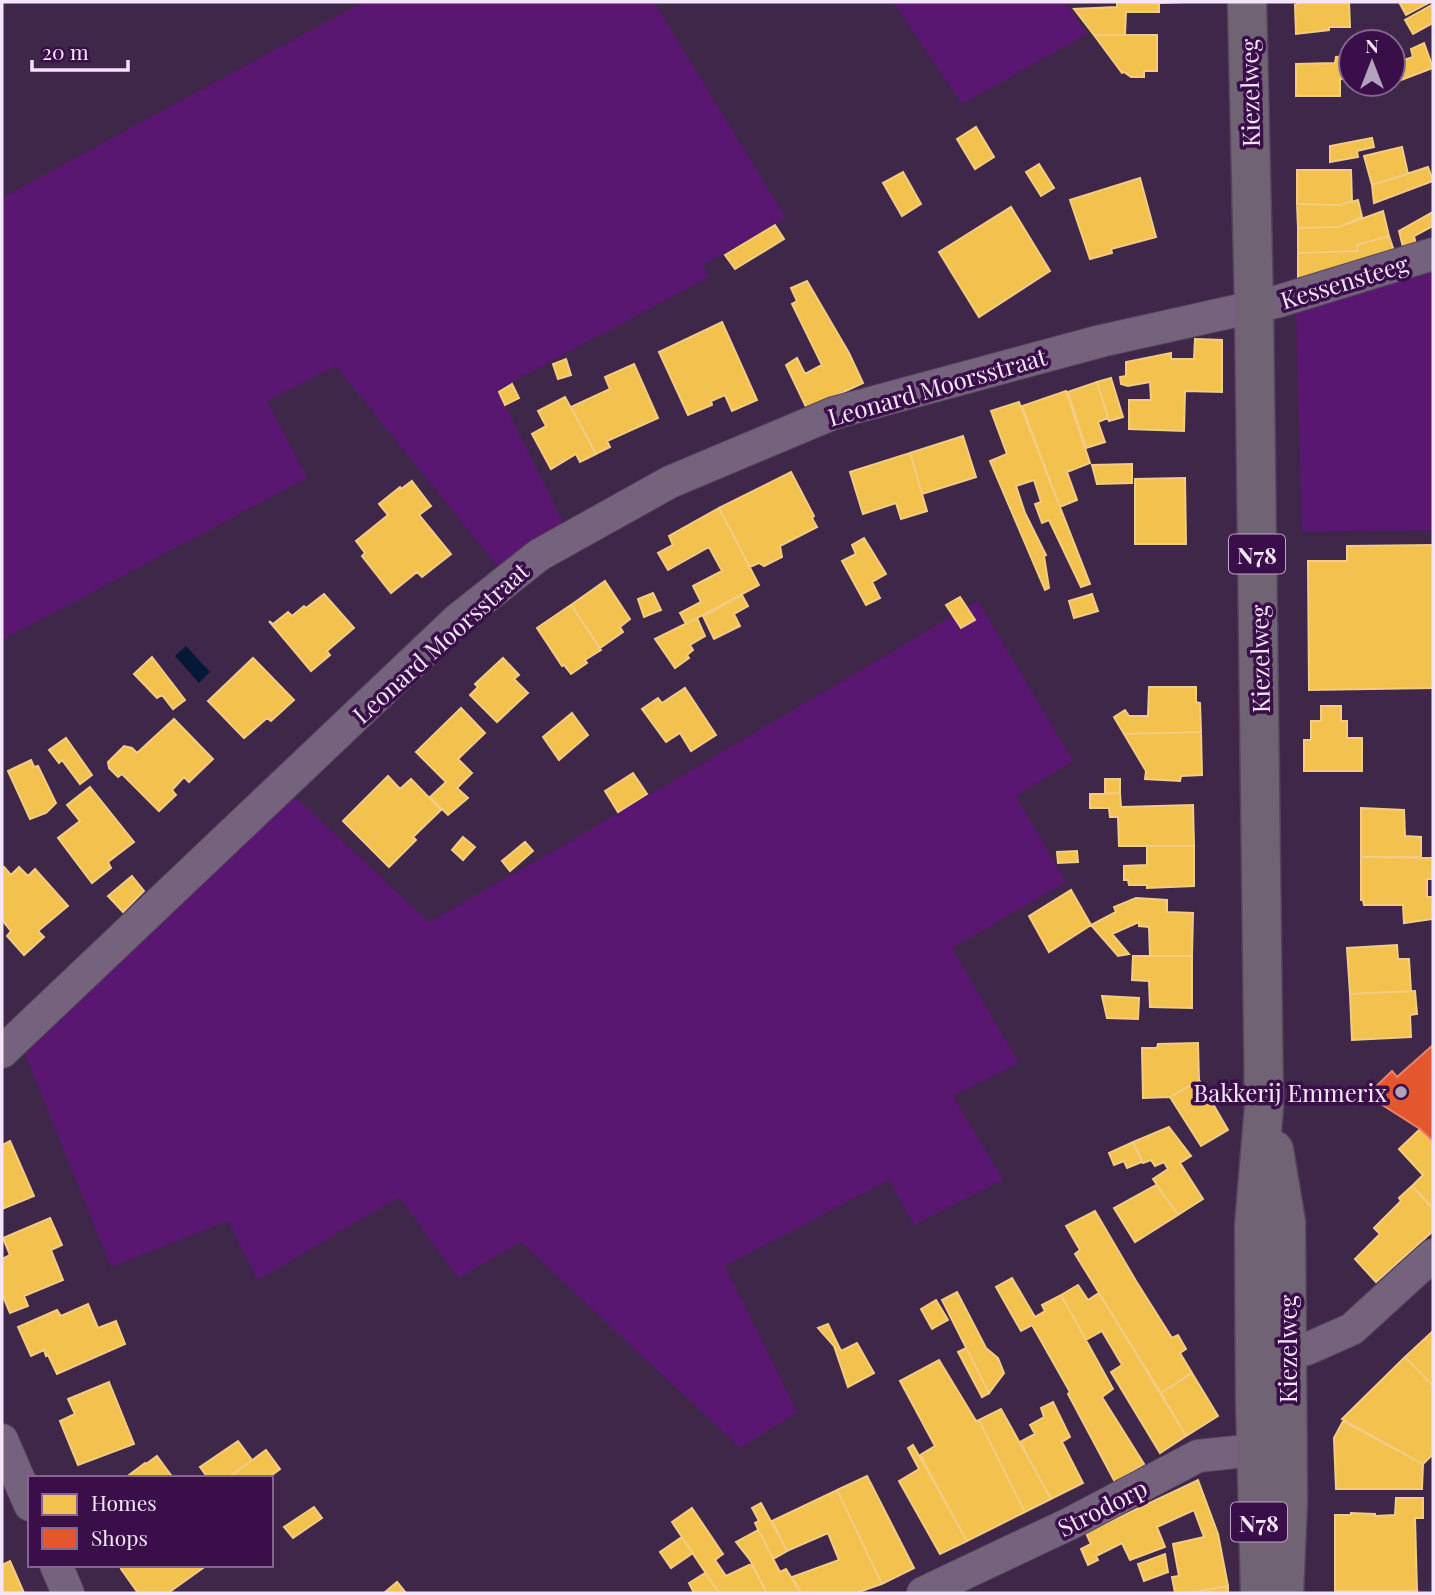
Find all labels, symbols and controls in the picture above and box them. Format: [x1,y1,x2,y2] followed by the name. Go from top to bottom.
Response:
[32,28,128,72] scale bar
[1337,28,1407,98] north arrow
[1365,32,1379,58] text: N
[42,37,89,65] text: 20 m
[1232,38,1266,147] street label: Kiezelweg
[1276,246,1412,316] street label: Kessensteeg
[824,339,1051,433] street label: Leonard Moorsstraat
[1229,534,1285,574] road number: N78
[345,554,535,730] street label: Leonard Moorsstraat
[1242,604,1276,713] street label: Kiezelweg
[1193,1076,1388,1108] place label: Bakkerij Emmerix
[1393,1084,1409,1100] marker: Bakkerij Emmerix
[1271,1294,1303,1403] street label: Kiezelweg
[1052,1471,1152,1543] street label: Strodorp
[28,1476,273,1567] legend
[91,1488,157,1516] text: Homes
[1231,1502,1287,1541] road number: N78
[91,1523,148,1551] text: Shops

